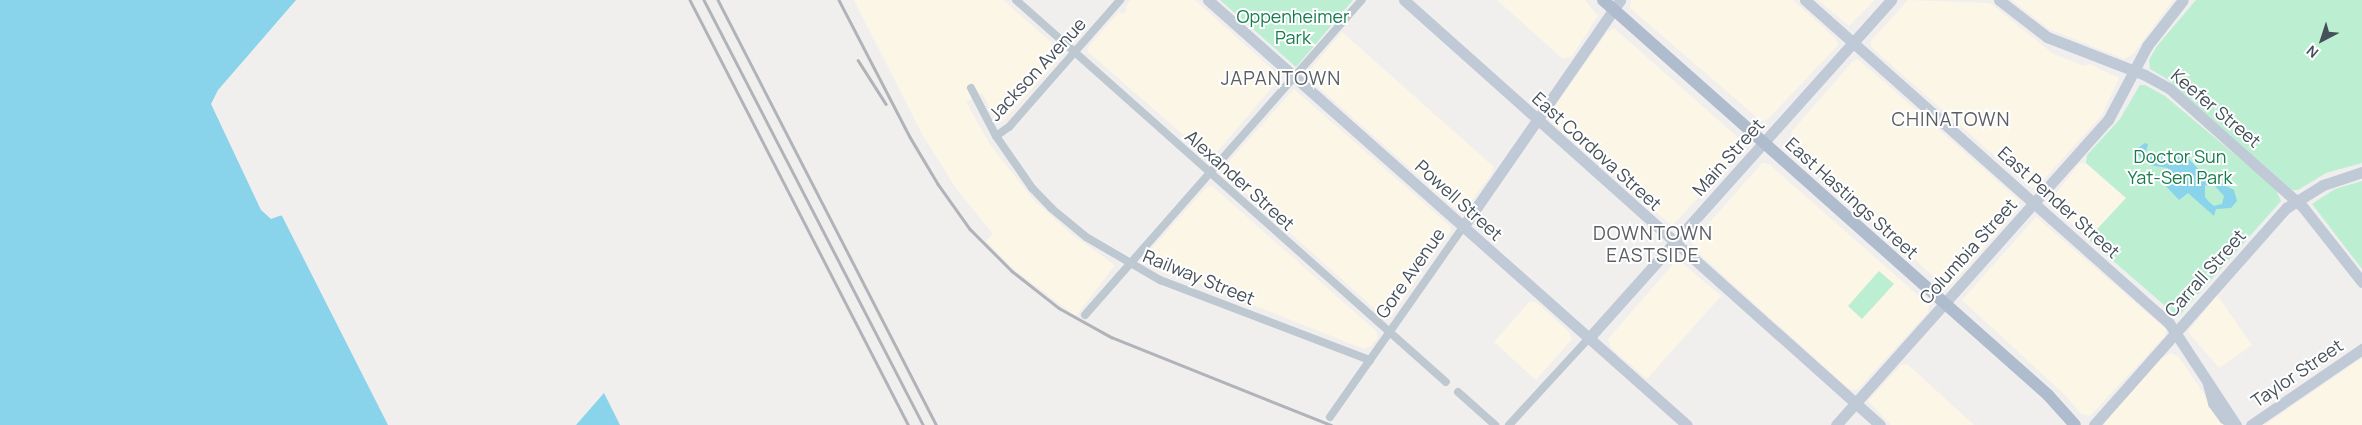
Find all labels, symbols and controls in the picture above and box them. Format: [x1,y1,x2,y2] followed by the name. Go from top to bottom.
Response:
[1237,6,1349,48] park label: Oppenheimer Park
[984,13,1090,125] street label: Jackson Avenue
[2297,15,2347,65] north arrow
[2302,41,2322,62] text: N
[2167,64,2265,152] street label: Keefer Street
[1220,68,1342,90] district label: JAPANTOWN
[1528,87,1666,215] street label: East Cordova Street
[1890,109,2012,131] district label: CHINATOWN
[1688,114,1768,200] street label: Main Street
[1181,125,1299,235] street label: Alexander Street
[1781,133,1923,263] street label: East Hastings Street
[1994,142,2124,262] street label: East Pender Street
[2128,146,2232,188] park label: Doctor Sun Yat-Sen Park
[1411,155,1507,245] street label: Powell Street
[1915,194,2021,308] street label: Columbia Street
[1592,223,1714,267] district label: DOWNTOWN EASTSIDE
[1371,224,1449,322] street label: Gore Avenue
[2160,225,2250,321] street label: Carrall Street
[1140,245,1258,309] street label: Railway Street
[2247,334,2347,412] street label: Taylor Street

